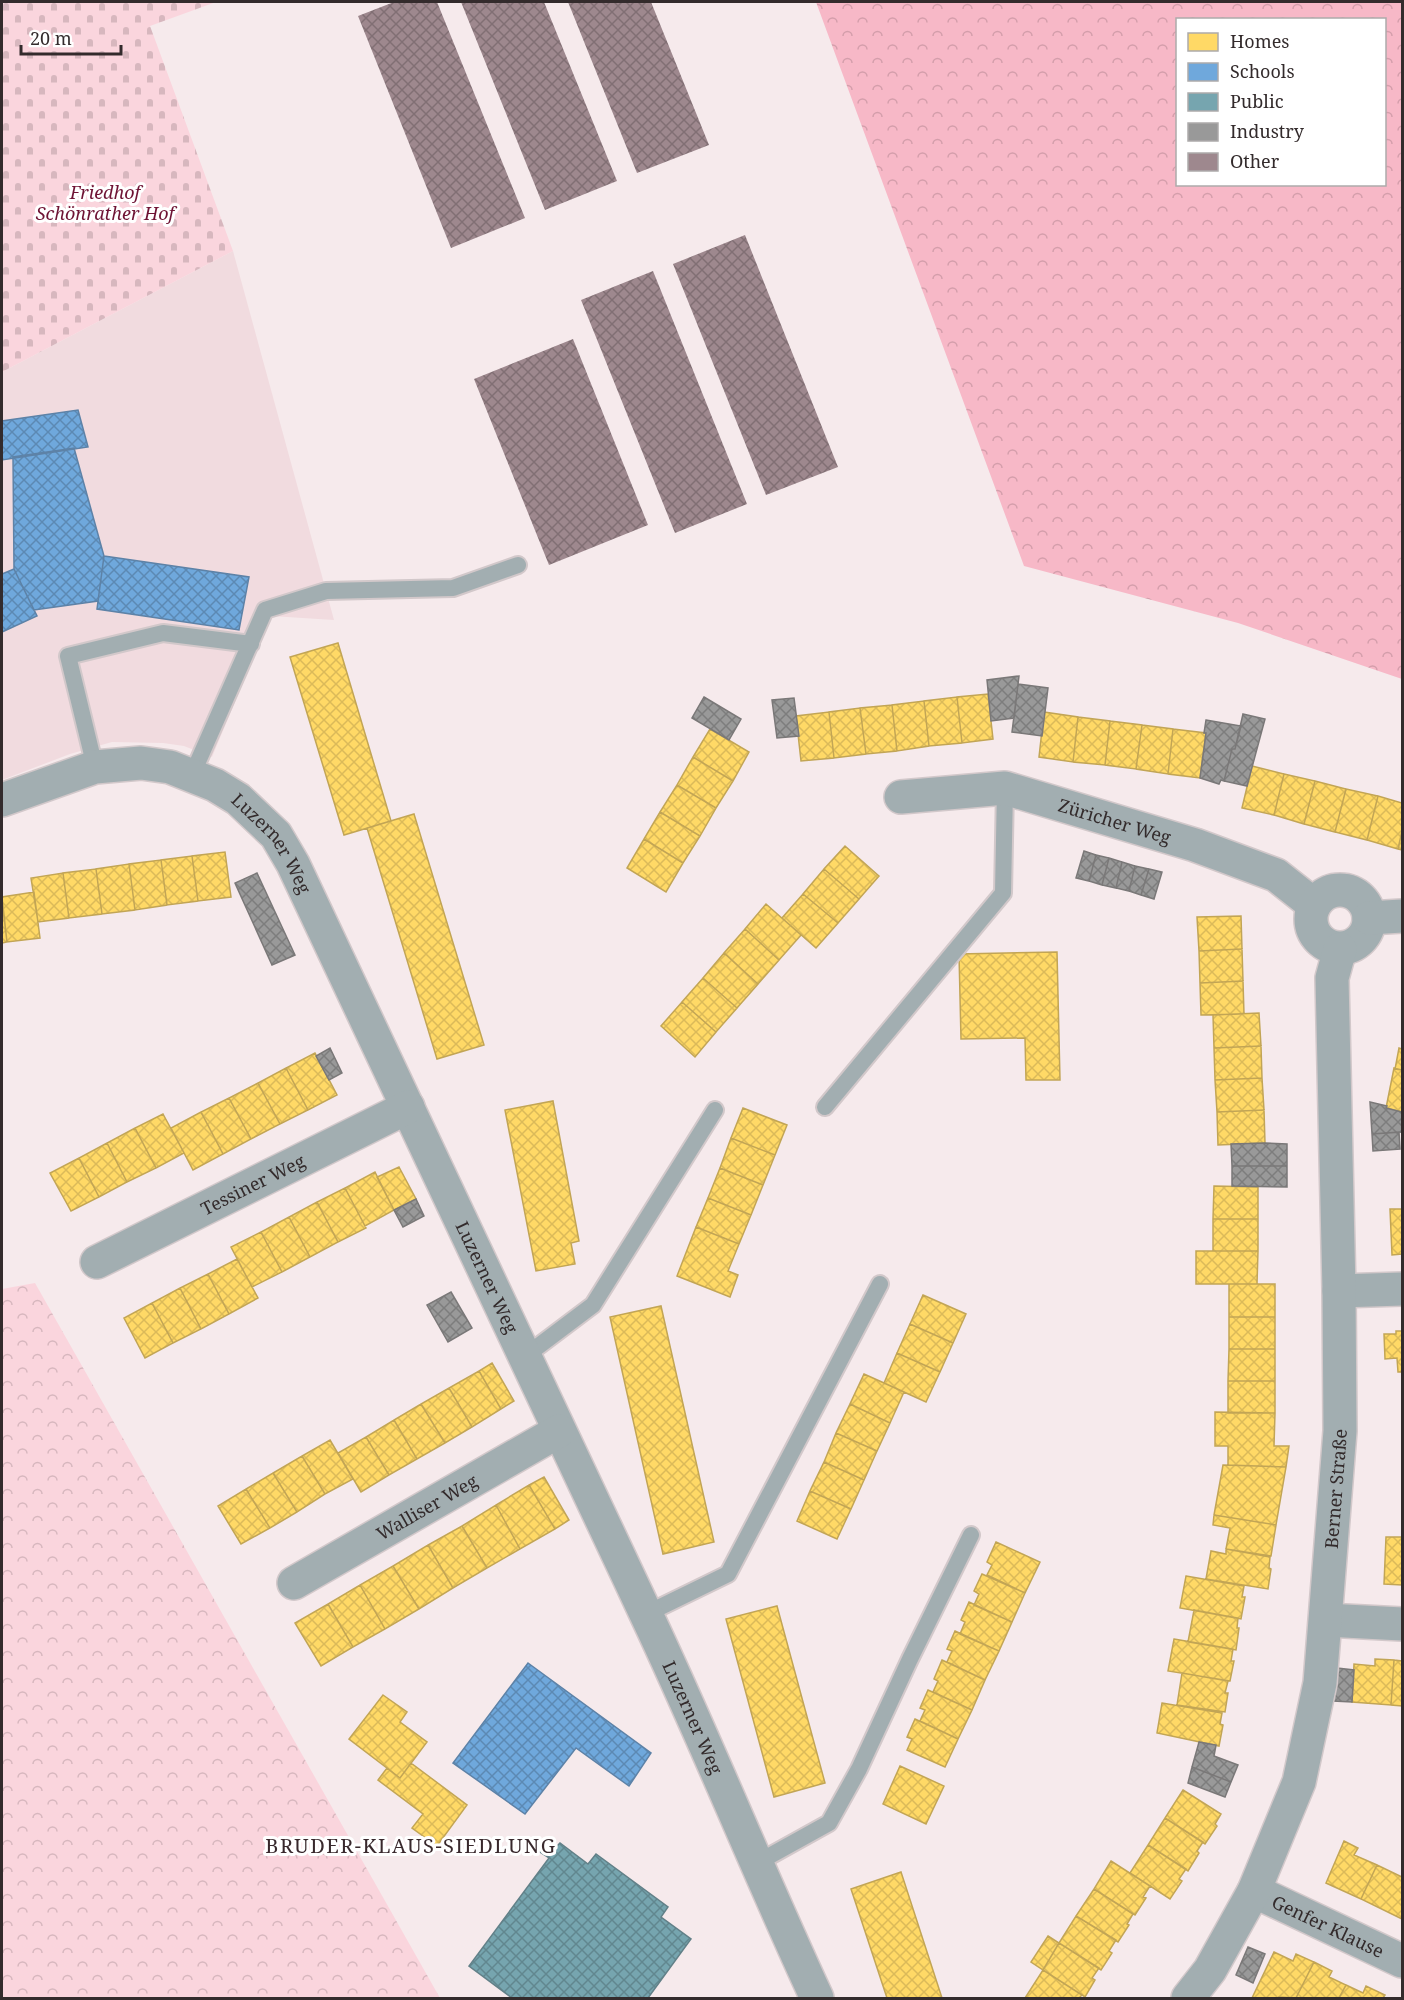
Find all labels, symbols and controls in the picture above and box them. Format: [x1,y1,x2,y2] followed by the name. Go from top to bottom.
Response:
[21,18,122,56] scale bar
[1176,18,1386,186] legend
[30,26,72,50] text: 20 m
[1230,29,1289,53] text: Homes
[1230,59,1295,83] text: Schools
[1230,89,1284,113] text: Public
[1230,119,1305,143] text: Industry
[1230,149,1280,173] text: Other
[36,180,178,225] park label: Friedhof Schönrather Hof
[227,787,317,898] street label: Luzerner Weg
[1056,793,1174,849] street label: Züricher Weg
[197,1148,309,1220] street label: Tessiner Weg
[451,1217,524,1337] street label: Luzerner Weg
[1319,1428,1352,1550] street label: Berner Straße
[372,1468,482,1545] street label: Walliser Weg
[657,1657,729,1778] street label: Luzerner Weg
[265,1832,557,1859] district label: BRUDER-KLAUS-SIEDLUNG
[1268,1889,1388,1963] street label: Genfer Klause

